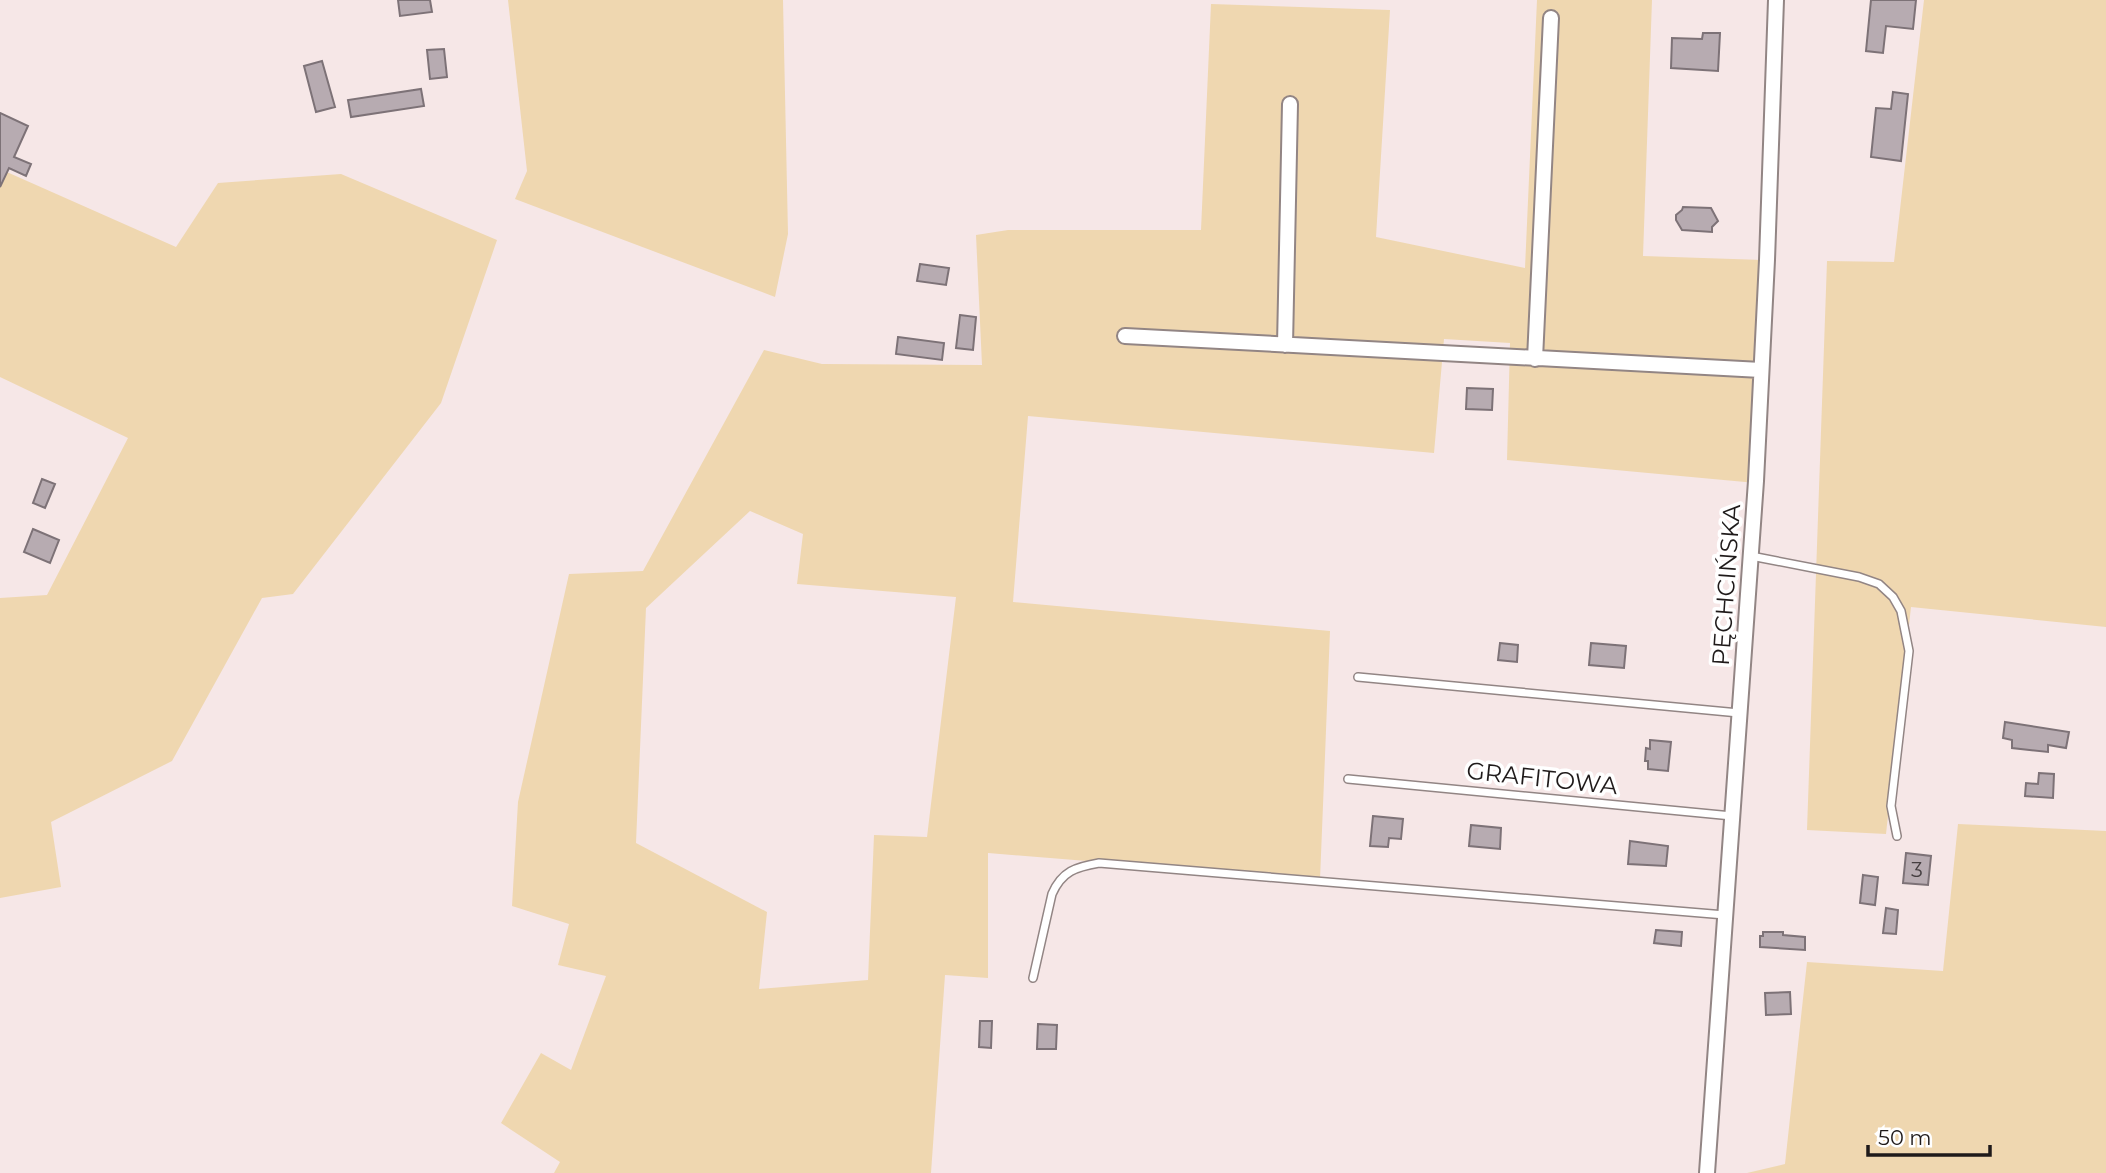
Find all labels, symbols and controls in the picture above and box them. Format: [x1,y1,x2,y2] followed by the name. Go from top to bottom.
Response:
[1706,503,1746,667] street label: PĘCHCIŃSKA
[1465,756,1620,800] street label: GRAFITOWA
[1911,857,1923,882] house number: 3
[1868,1114,1990,1158] scale bar
[1878,1125,1932,1150] text: 50 m

